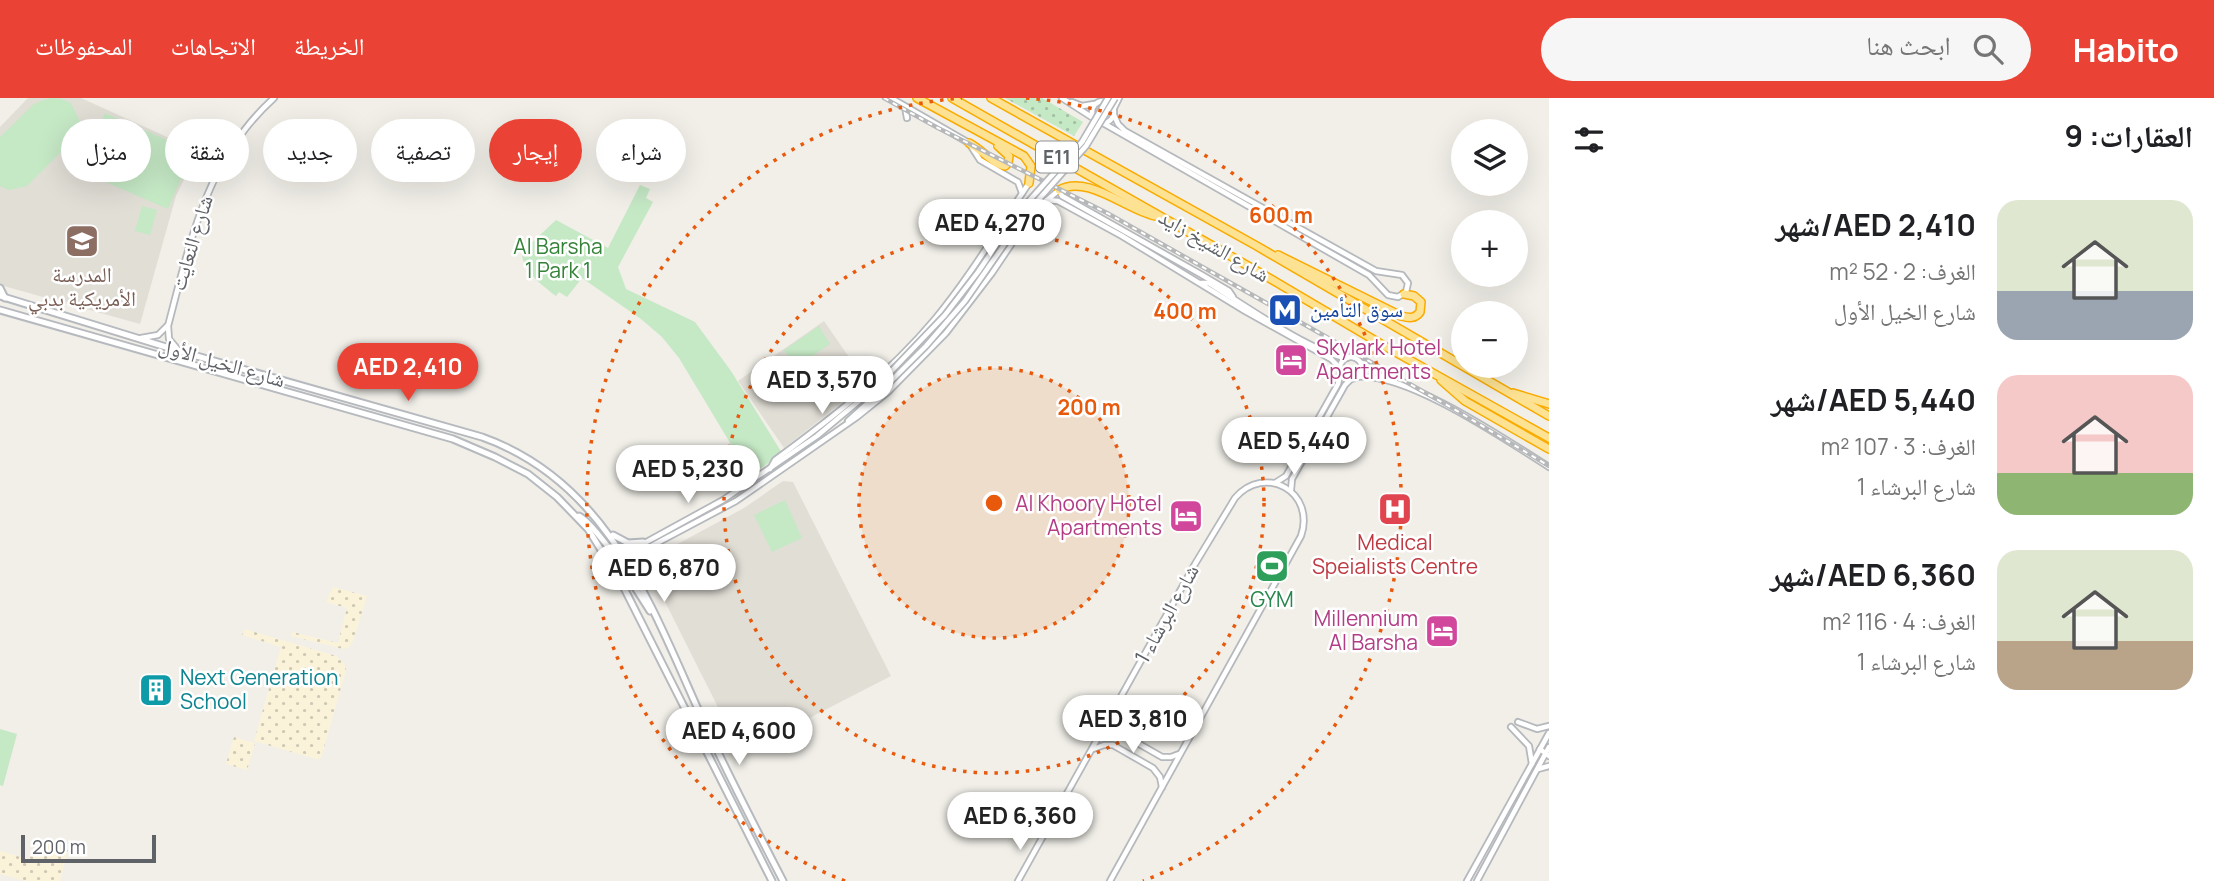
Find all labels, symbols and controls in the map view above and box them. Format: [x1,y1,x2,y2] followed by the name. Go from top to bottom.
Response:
[1541,18,2031,81] search box
[1866,27,1951,63] text: ابحث هنا
[2073,27,2179,72] text: Habito
[35,29,133,62] text: المحفوظات
[171,29,256,62] text: الاتجاهات
[294,29,365,62] text: الخريطة
[1969,30,2007,68] icon: search
[2065,115,2193,156] text: العقارات: 9
[61,119,151,182] chip: منزل
[165,119,249,182] chip: شقة
[263,119,357,182] chip: جديد
[371,119,475,182] chip: تصفية
[489,119,582,182] chip: إيجار
[596,119,686,182] chip: شراء
[1451,119,1528,378] map controls
[1451,119,1528,196] button: layers
[1570,121,1608,159] icon: filters
[1036,142,1078,172] road number: E11
[163,192,219,294] street label: شارع النعايت
[910,200,1070,259] pin: AED 4,270
[1249,201,1313,229] text: 600 m
[1154,202,1275,288] street label: شارع الشيخ زايد
[1775,204,1976,245] text: AED 2,410/شهر
[934,206,1046,238] text: AED 4,270
[1451,210,1528,287] button: +
[63,222,101,260] school or university icon: المدرسة الأمريكية بدبي
[2053,228,2137,312] icon: home
[513,232,603,284] park label: Al Barsha 1 Park 1
[1829,255,1976,287] text: الغرف: 2 · 52 m²
[28,260,136,315] place label: المدرسة الأمريكية بدبي
[1266,291,1304,329] metro station icon: سوق التأمين
[1310,295,1403,323] place label: سوق التأمين
[1834,295,1976,327] text: شارع الخيل الأول
[1153,297,1217,325] text: 400 m
[1451,301,1528,378] button: −
[156,331,289,393] street label: شارع الخيل الأول
[1316,333,1441,385] place label: Skylark Hotel Apartments
[1272,341,1310,379] hotel icon: Skylark Hotel Apartments
[328,344,488,403] pin: AED 2,410
[353,350,463,382] text: AED 2,410
[742,356,902,416] pin: AED 3,570
[767,363,877,395] text: AED 3,570
[1771,379,1976,420] text: AED 5,440/شهر
[1057,393,1121,421] text: 200 m
[2053,403,2137,487] icon: home
[1214,418,1374,477] pin: AED 5,440
[1238,424,1350,456] text: AED 5,440
[1821,430,1976,462] text: الغرف: 3 · 107 m²
[608,446,768,505] pin: AED 5,230
[632,452,744,484] text: AED 5,230
[1857,470,1976,502] text: شارع البرشاء 1
[1015,489,1162,541] place label: Al Khoory Hotel Apartments
[1376,490,1414,528] hospital icon: Medical Speialists Centre
[982,491,1006,515] centre of rings
[1167,497,1205,535] hotel icon: Al Khoory Hotel Apartments
[1312,528,1478,580] place label: Medical Speialists Centre
[584,545,744,604] pin: AED 6,870
[1253,547,1291,585] sports icon: GYM
[608,551,720,583] text: AED 6,870
[1770,554,1976,595] text: AED 6,360/شهر
[1127,559,1205,668] street label: شارع البرشاء 1
[2053,578,2137,662] icon: home
[1250,585,1294,613] place label: GYM
[1314,604,1418,656] place label: Millennium Al Barsha
[1822,605,1976,637] text: الغرف: 4 · 116 m²
[1423,612,1461,650] hotel icon: Millennium Al Barsha
[1857,645,1976,677] text: شارع البرشاء 1
[180,663,338,715] place label: Next Generation School
[137,671,175,709] building icon: Next Generation School
[1053,696,1213,755] pin: AED 3,810
[1078,702,1188,734] text: AED 3,810
[659,708,819,767] pin: AED 4,600
[682,714,796,746] text: AED 4,600
[940,792,1100,852] pin: AED 6,360
[963,799,1077,831] text: AED 6,360
[21,832,156,864] scale bar
[32,834,86,860] text: 200 m

